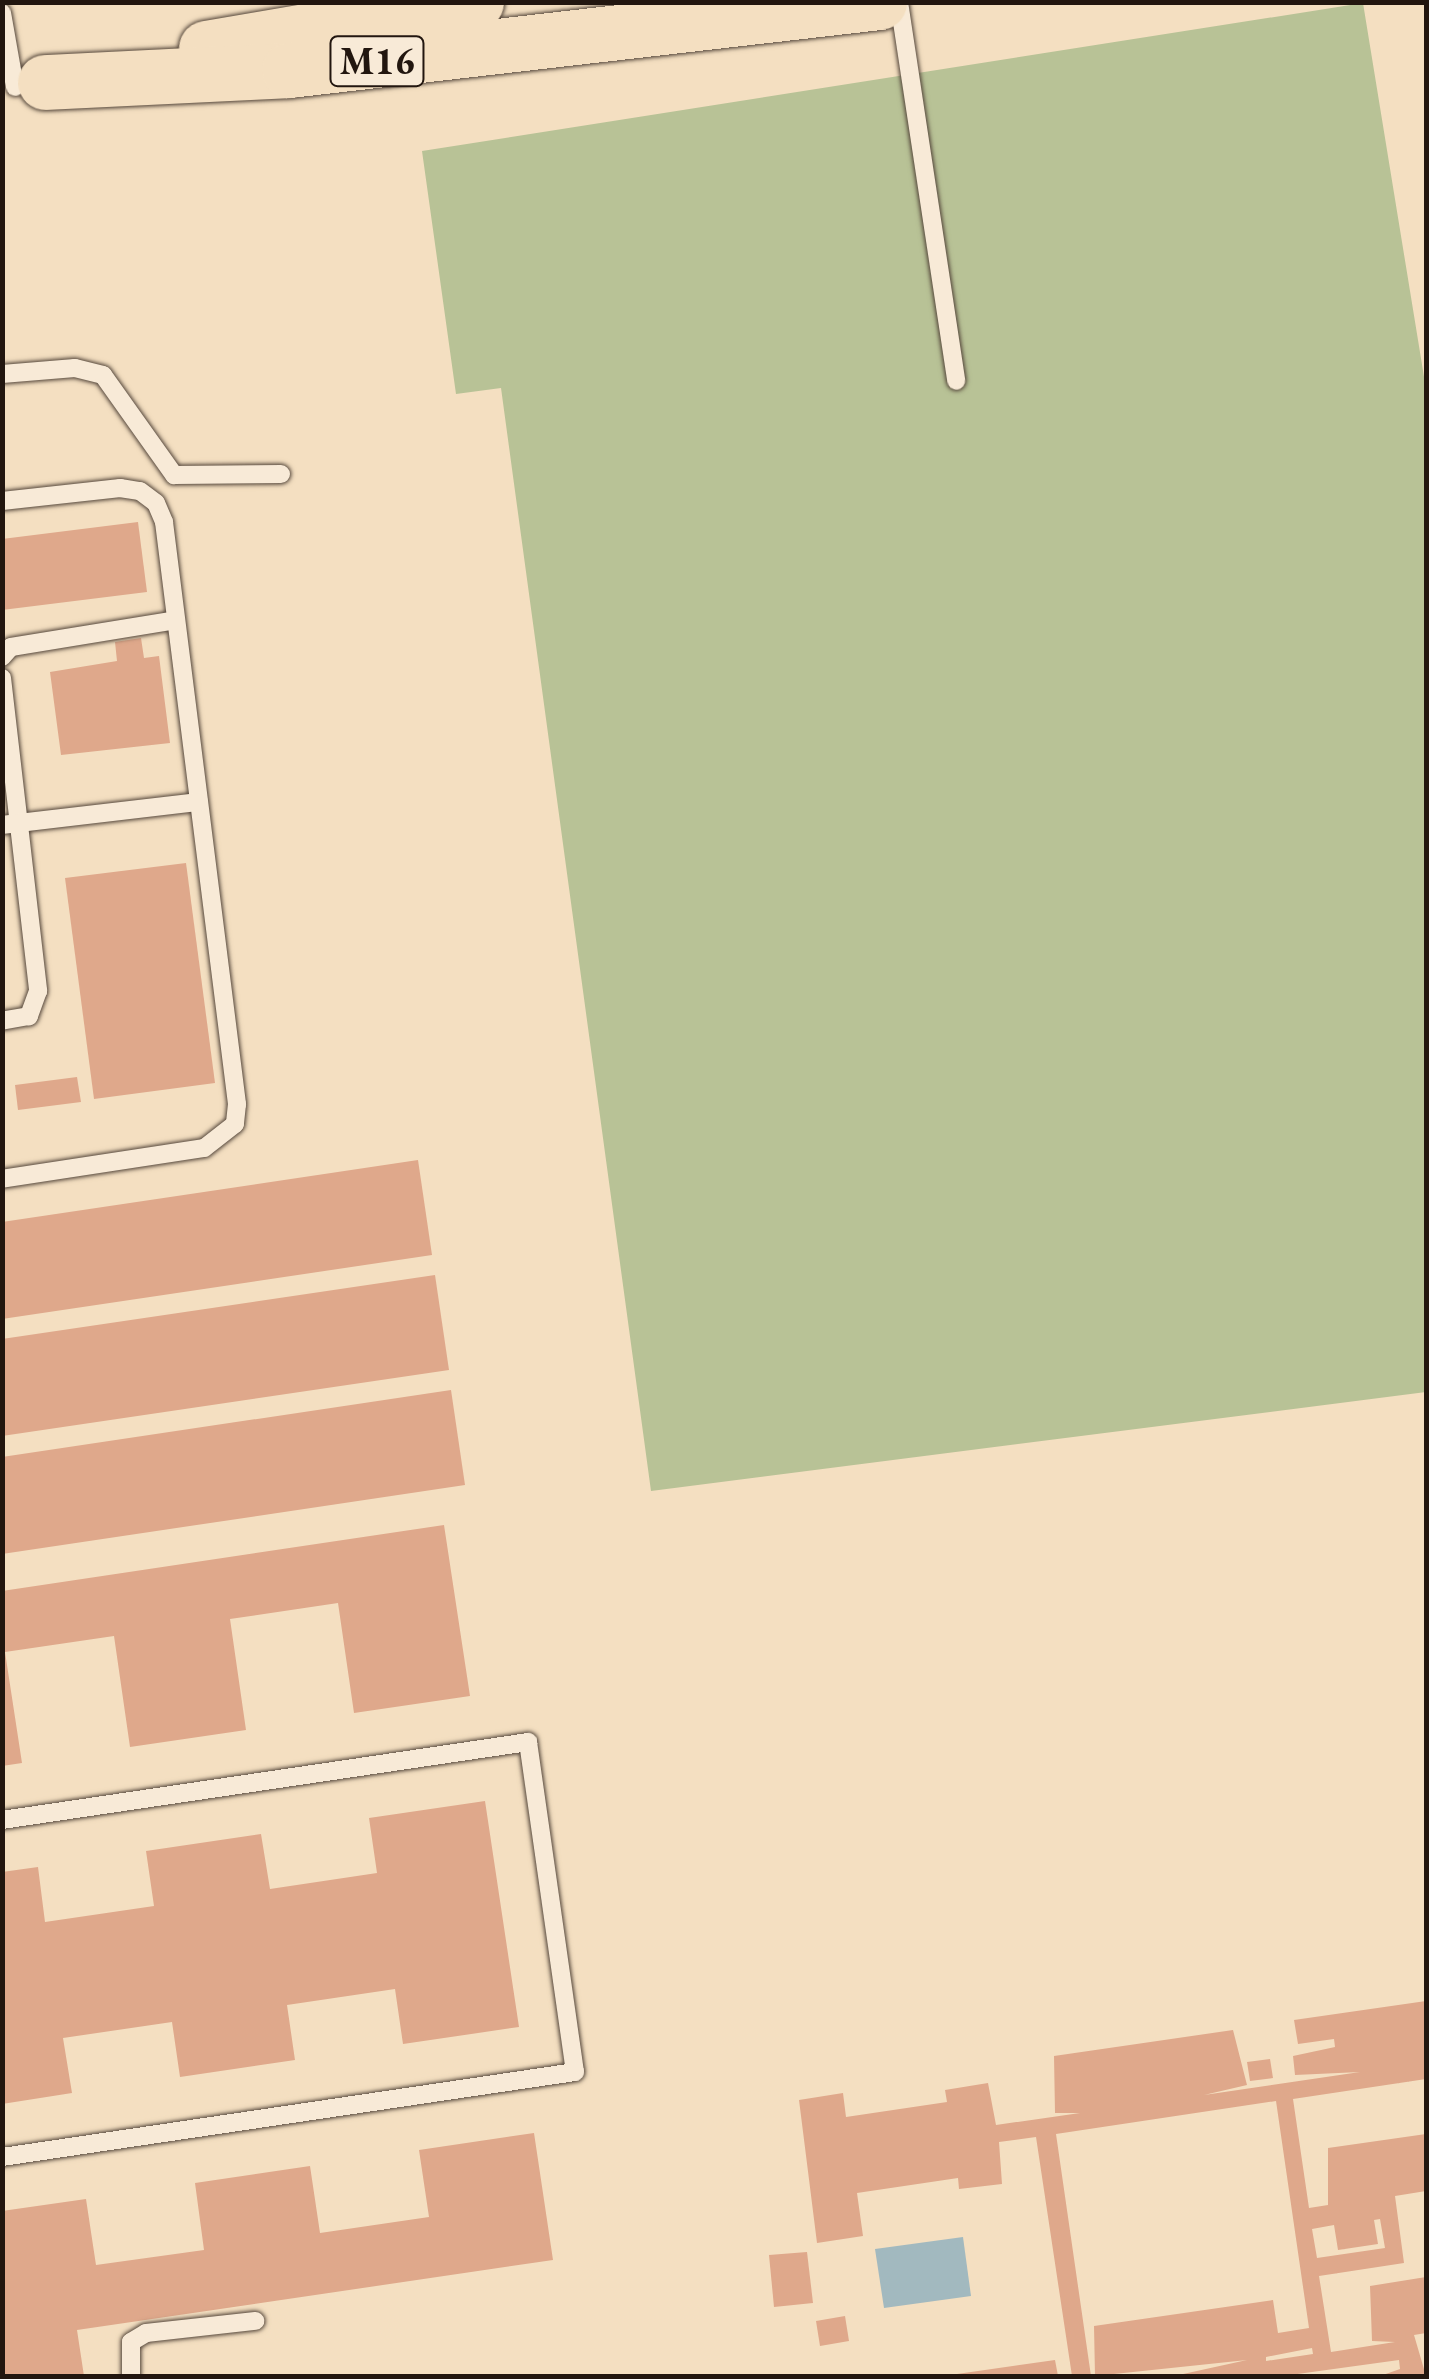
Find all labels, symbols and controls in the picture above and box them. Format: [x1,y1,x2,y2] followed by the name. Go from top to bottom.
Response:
[327,28,427,94] road number: M16

